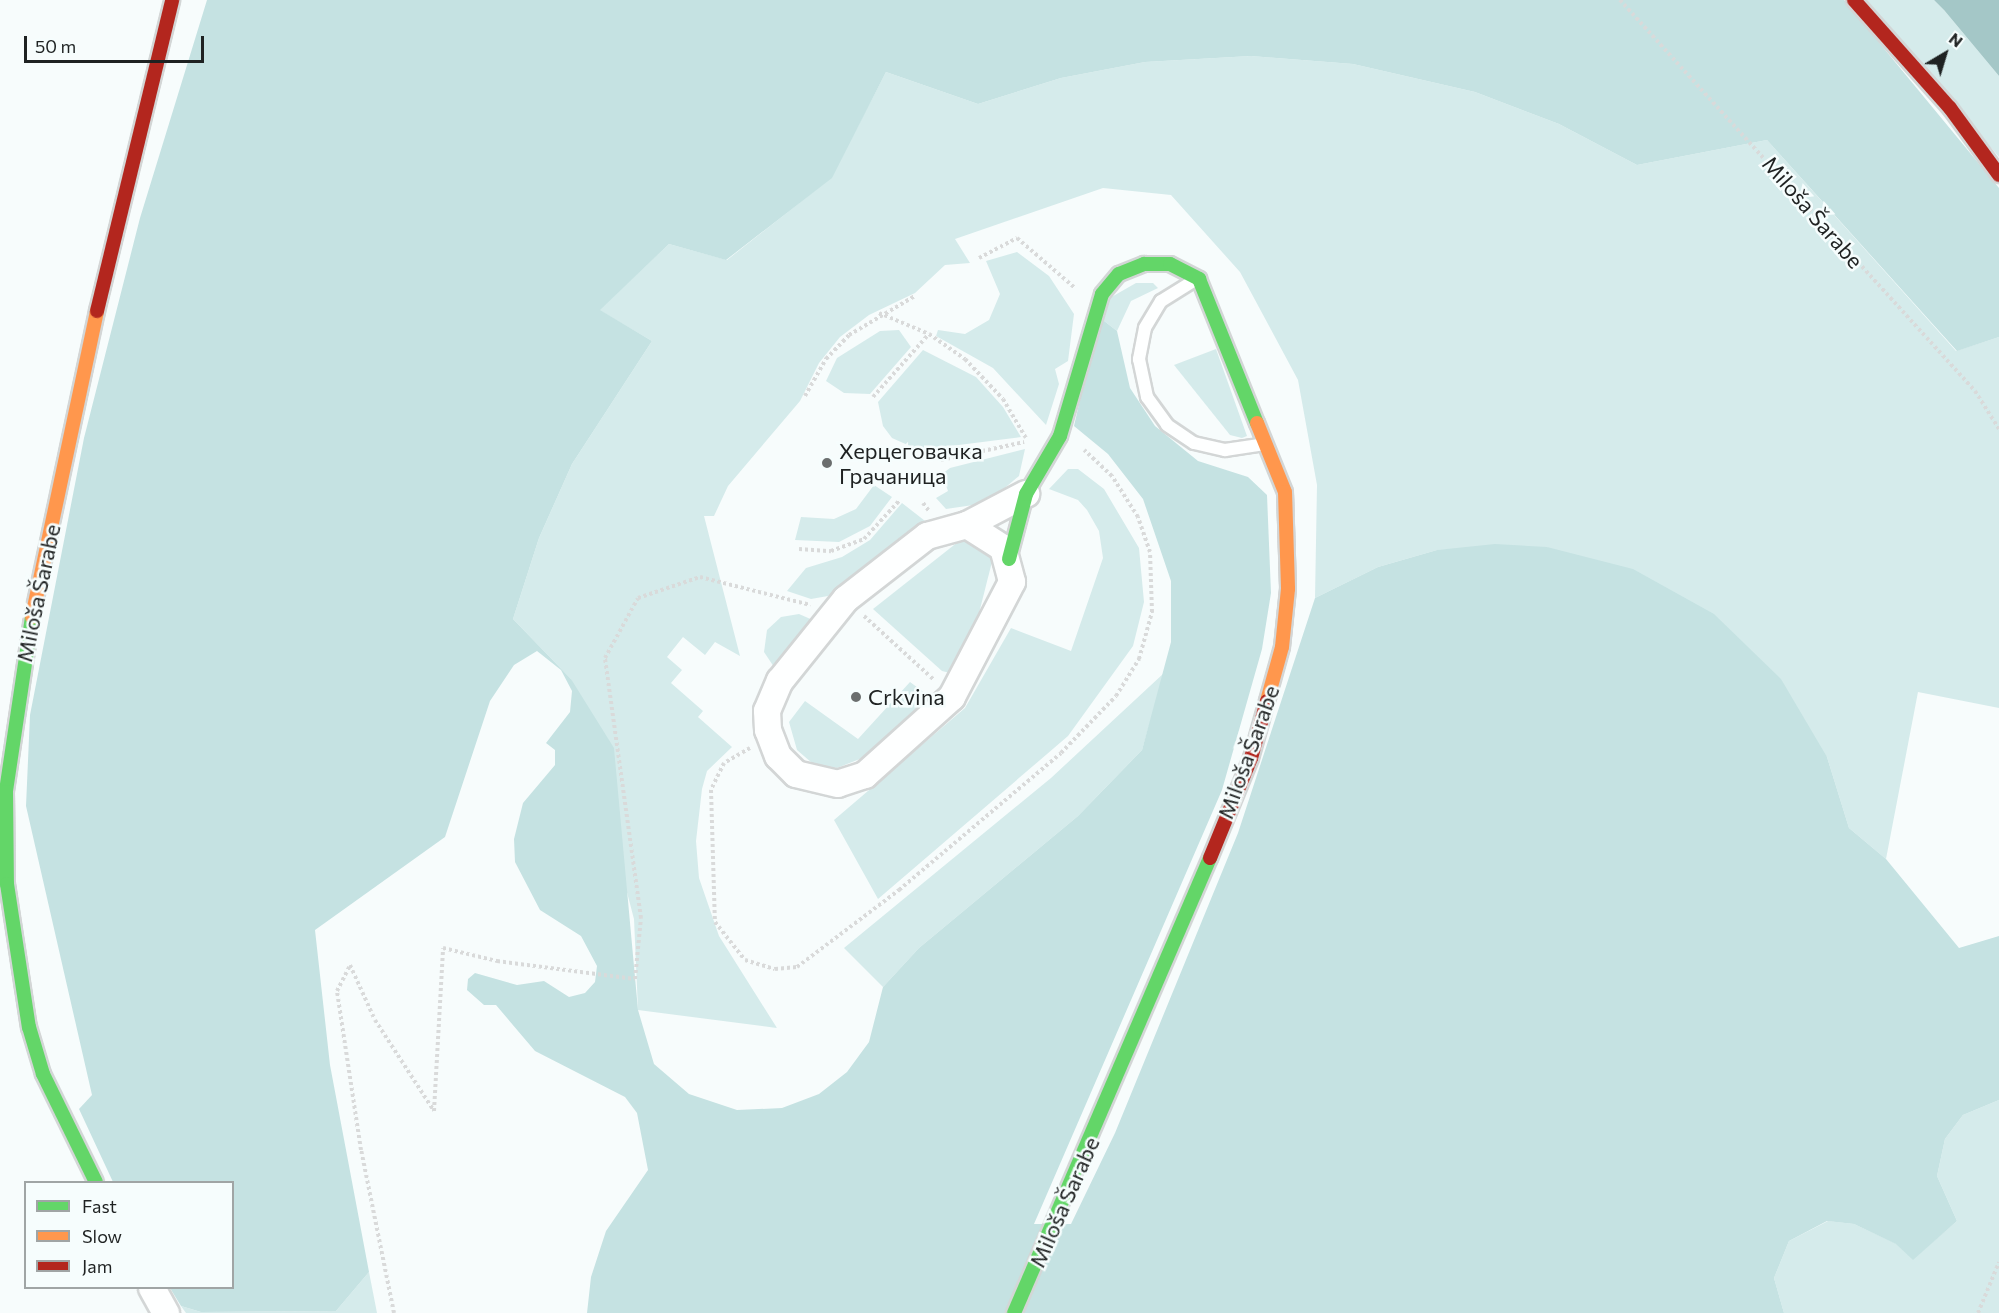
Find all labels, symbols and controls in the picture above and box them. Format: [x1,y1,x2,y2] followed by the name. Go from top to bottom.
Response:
[27,24,207,62] scale bar
[1915,24,1975,84] north arrow
[1946,28,1967,51] text: N
[35,35,76,57] text: 50 m
[1757,150,1869,274] street label: Miloša Šarabe
[839,437,983,488] place label: Херцеговачка Грачаница
[820,456,834,470] marker: Херцеговачка Грачаница
[11,522,65,664] street label: Miloša Šarabe
[1212,682,1284,822] street label: Miloša Šarabe
[868,684,945,710] place label: Crkvina
[849,690,863,704] marker: Crkvina
[1023,1133,1105,1271] street label: Miloša Šarabe
[24,1181,234,1289] legend
[82,1195,117,1217] text: Fast
[82,1225,122,1247] text: Slow
[82,1255,112,1277] text: Jam

